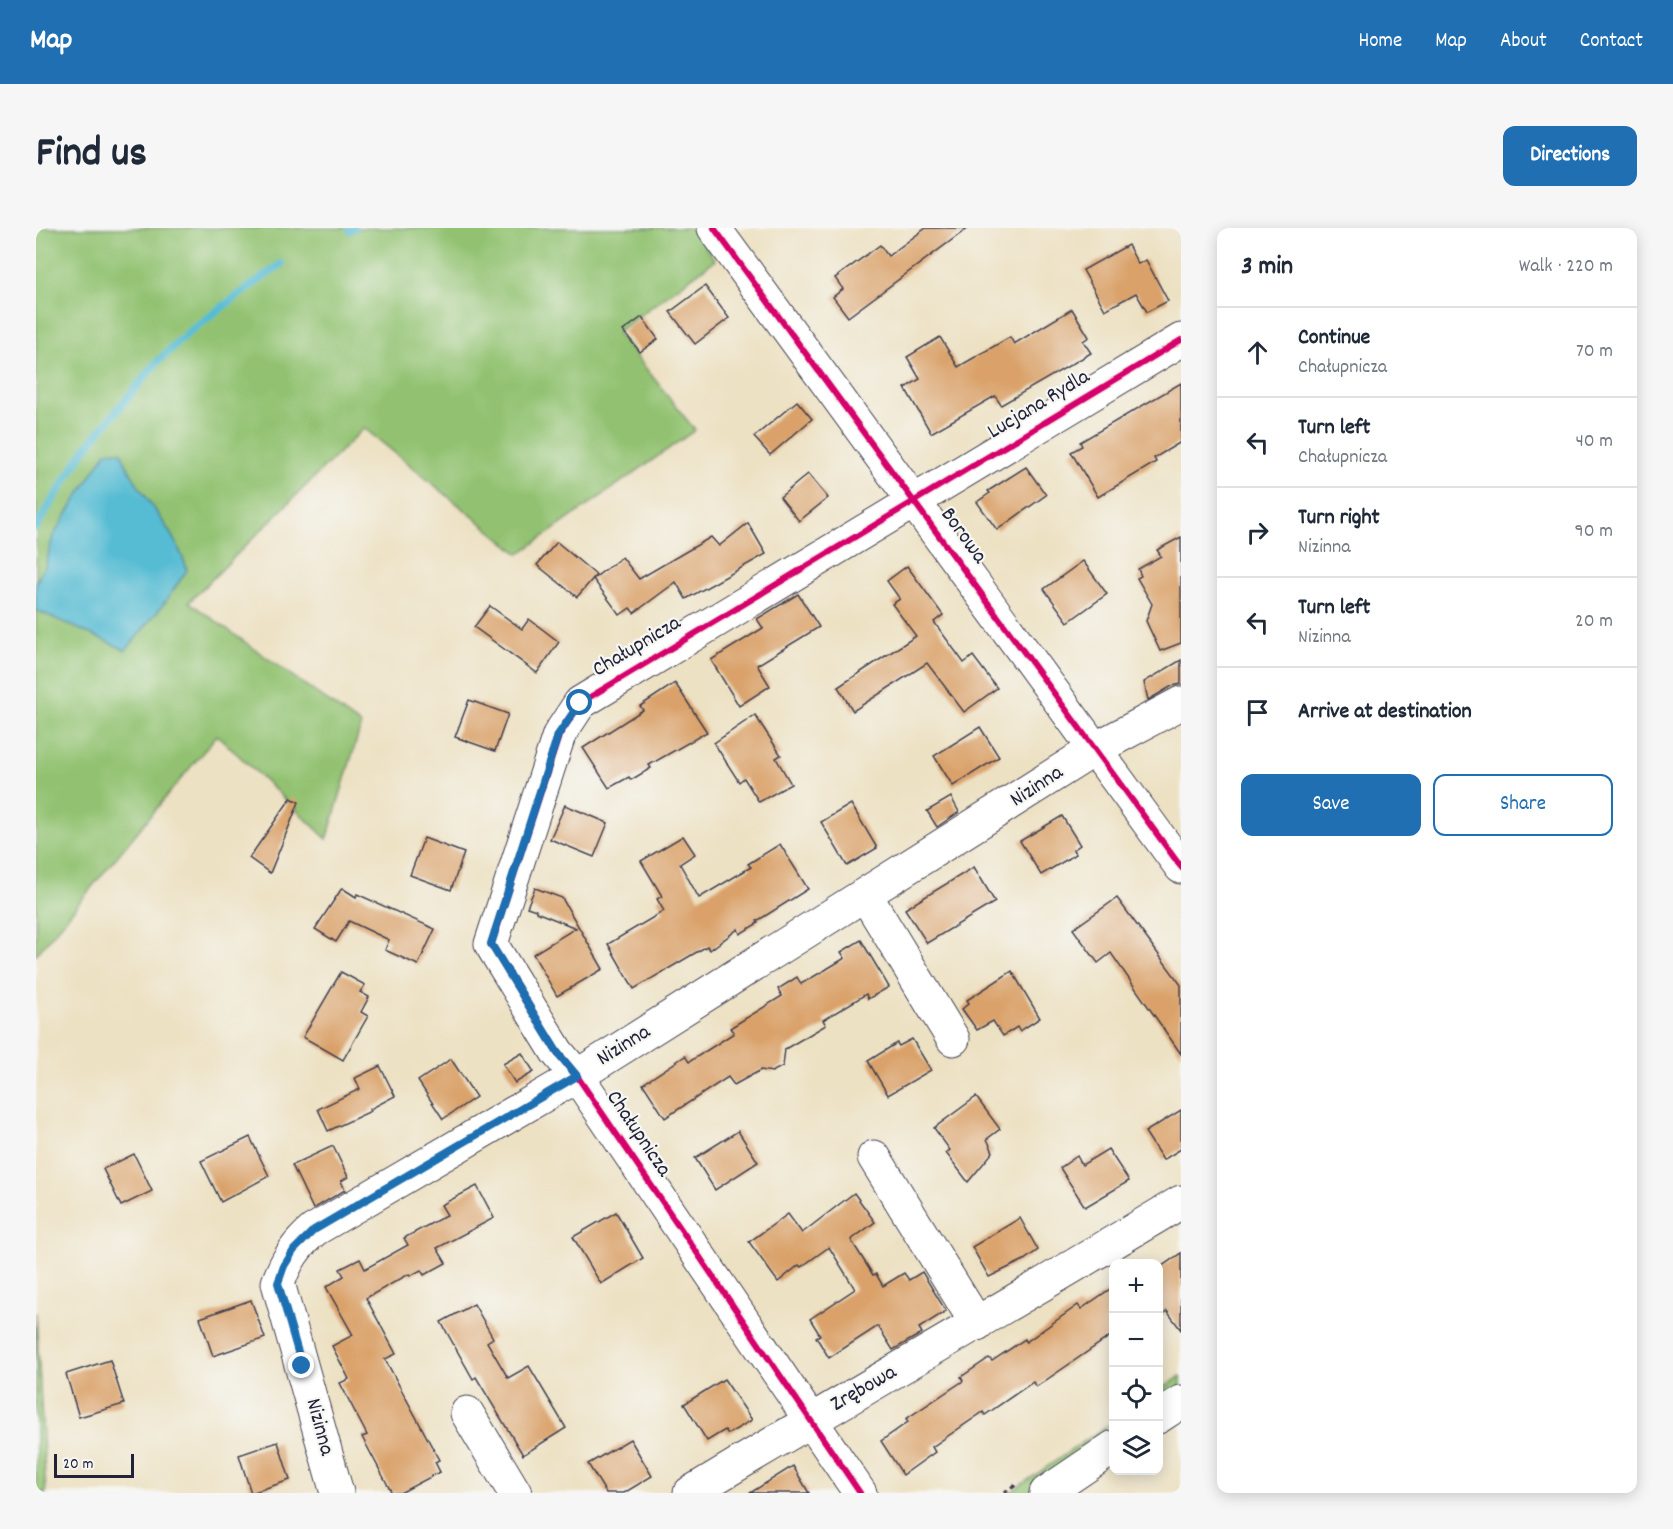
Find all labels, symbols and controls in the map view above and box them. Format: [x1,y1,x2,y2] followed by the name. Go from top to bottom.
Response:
[30,22,72,62] text: Map
[1358,27,1402,57] text: Home
[1435,27,1467,57] text: Map
[1500,27,1547,57] text: About
[1580,27,1643,57] text: Contact
[36,126,147,186] text: Find us
[1503,126,1637,186] button: Directions
[1241,249,1293,286] text: 3 min
[1519,253,1613,281] text: Walk · 220 m
[1298,323,1370,354] text: Continue
[1241,336,1274,369] icon: ahead
[1576,338,1613,366] text: 70 m
[1298,354,1387,382] text: Chałupnicza
[982,362,1097,448] street label: Lucjana Rydla
[1298,413,1370,444] text: Turn left
[1241,426,1274,459] icon: left
[1575,428,1613,456] text: 40 m
[1298,444,1387,472] text: Chałupnicza
[932,502,994,571] street label: Borowa
[1298,503,1380,534] text: Turn right
[1241,516,1274,549] icon: right
[1575,518,1613,546] text: 90 m
[1298,534,1351,562] text: Nizinna
[1298,593,1370,624] text: Turn left
[1241,606,1274,639] icon: left
[587,608,688,686] street label: Chałupnicza
[1575,608,1613,636] text: 20 m
[1298,624,1351,652] text: Nizinna
[566,689,592,715] route start
[1241,696,1274,729] icon: arrive
[1298,697,1472,728] text: Arrive at destination
[1004,758,1070,816] street label: Nizinna
[1241,774,1421,836] button: Save
[1433,774,1613,836] button: Share
[591,1017,657,1074] street label: Nizinna
[598,1085,679,1184] street label: Chałupnicza
[1109,1259,1163,1475] map controls
[1109,1259,1163,1313] button: +
[1109,1313,1163,1367] button: −
[288,1352,314,1378] route end
[825,1357,903,1420] street label: Zrębowa
[1109,1367,1163,1421] button: locate
[297,1395,342,1460] street label: Nizinna
[1109,1421,1163,1475] button: layers
[54,1451,134,1478] scale bar
[63,1453,93,1476] text: 20 m

